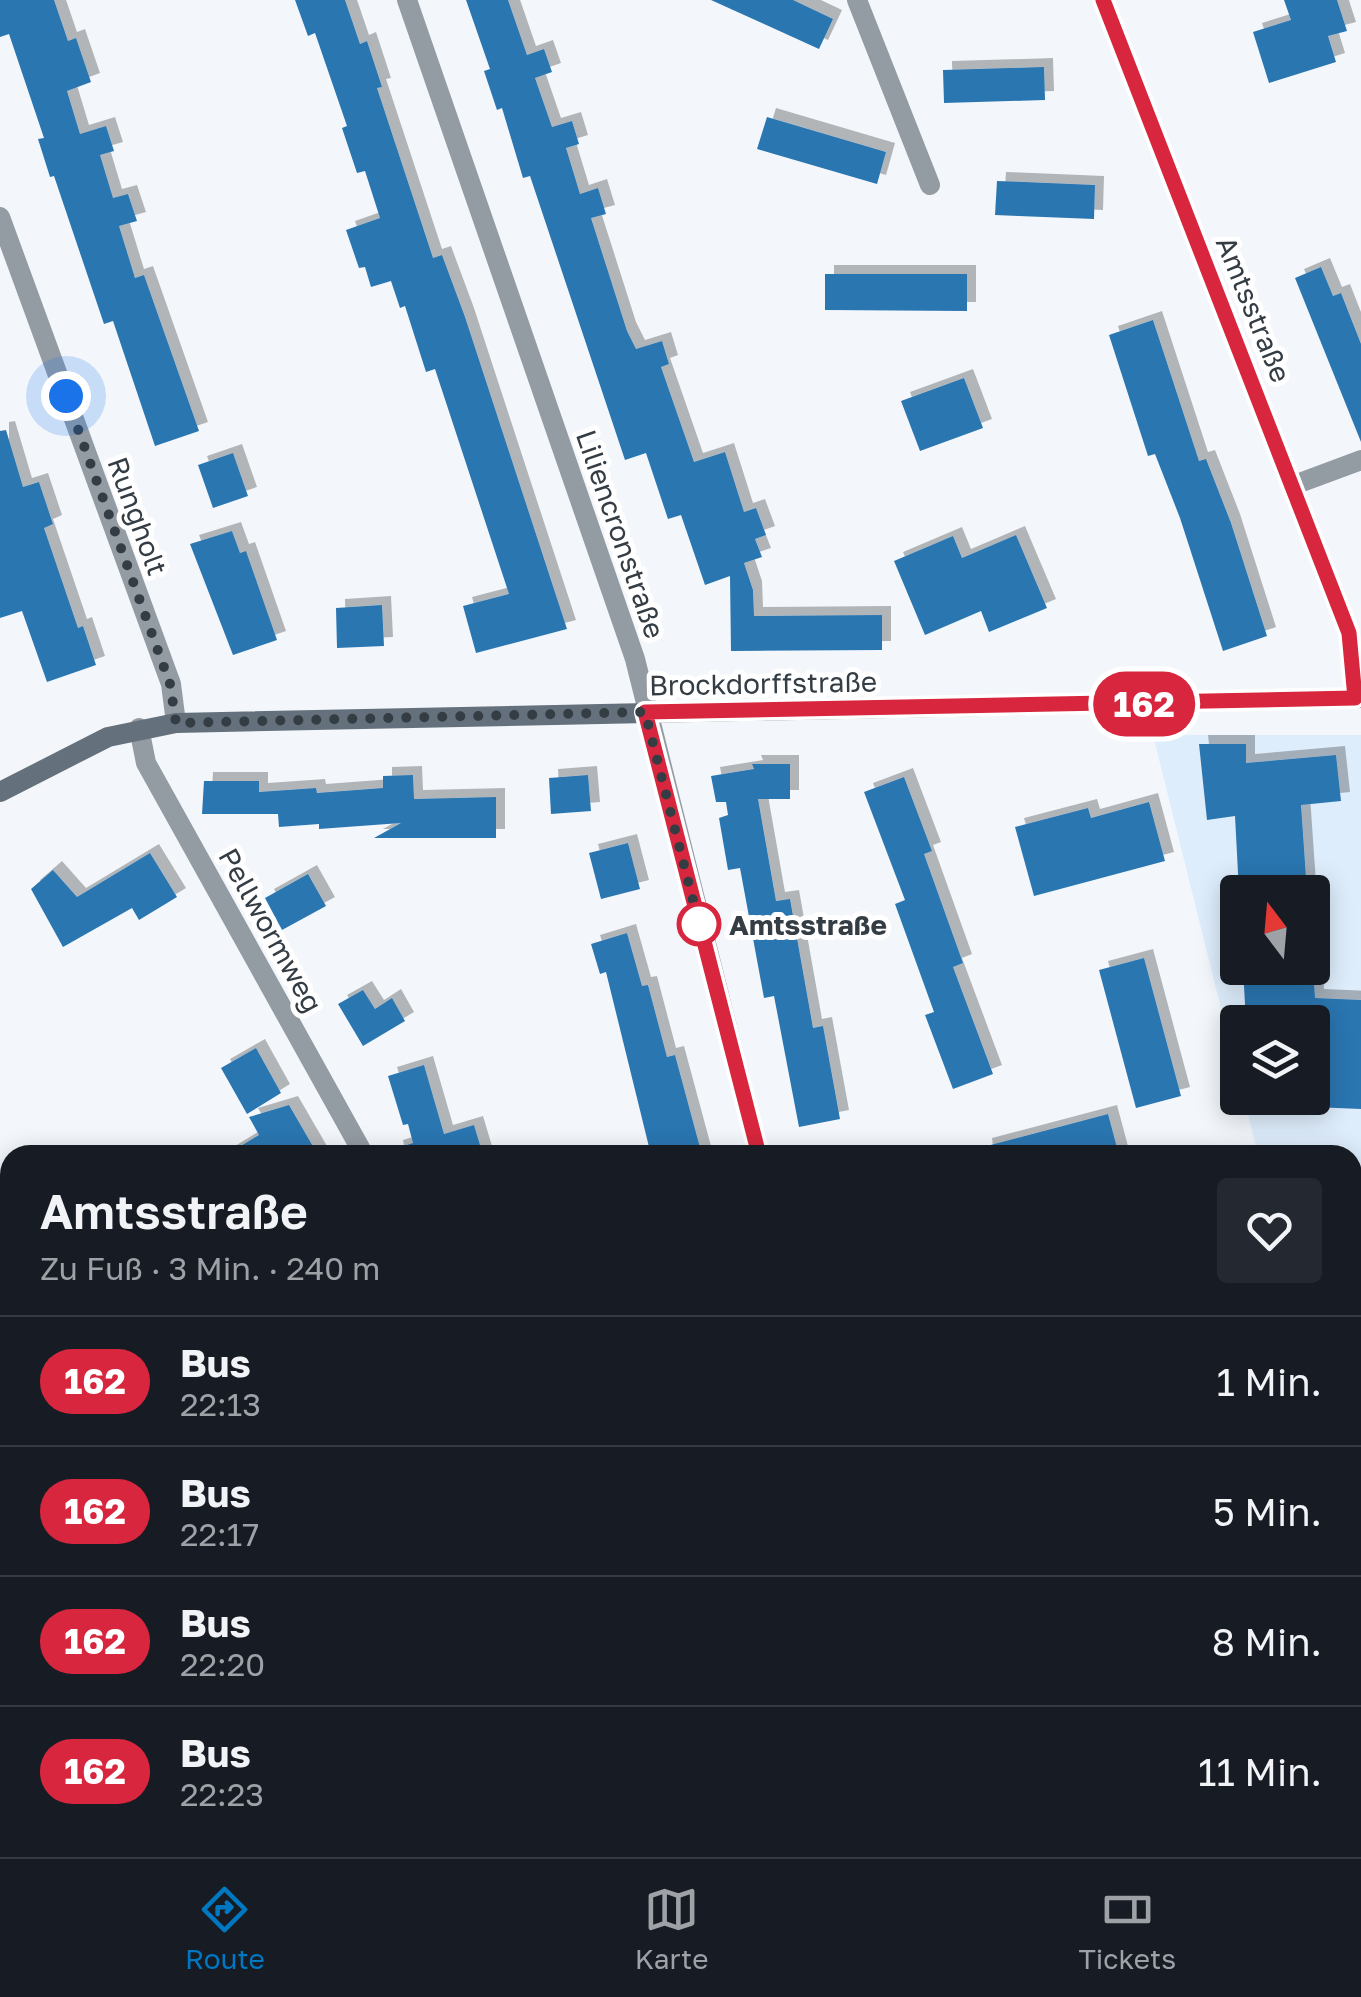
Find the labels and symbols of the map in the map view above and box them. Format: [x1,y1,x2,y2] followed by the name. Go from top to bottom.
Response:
[1210,231,1298,387] street label: Amtsstraße
[41,371,91,421] your location
[570,425,672,643] street label: Liliencronstraße
[101,452,175,580] street label: Rungholt
[649,665,877,701] street label: Brockdorffstraße
[1086,672,1202,736] line badge: 162
[212,842,330,1018] street label: Pellwormweg
[1220,875,1330,985] north arrow
[678,903,720,945] marker: Amtsstraße
[729,908,887,941] place label: Amtsstraße

